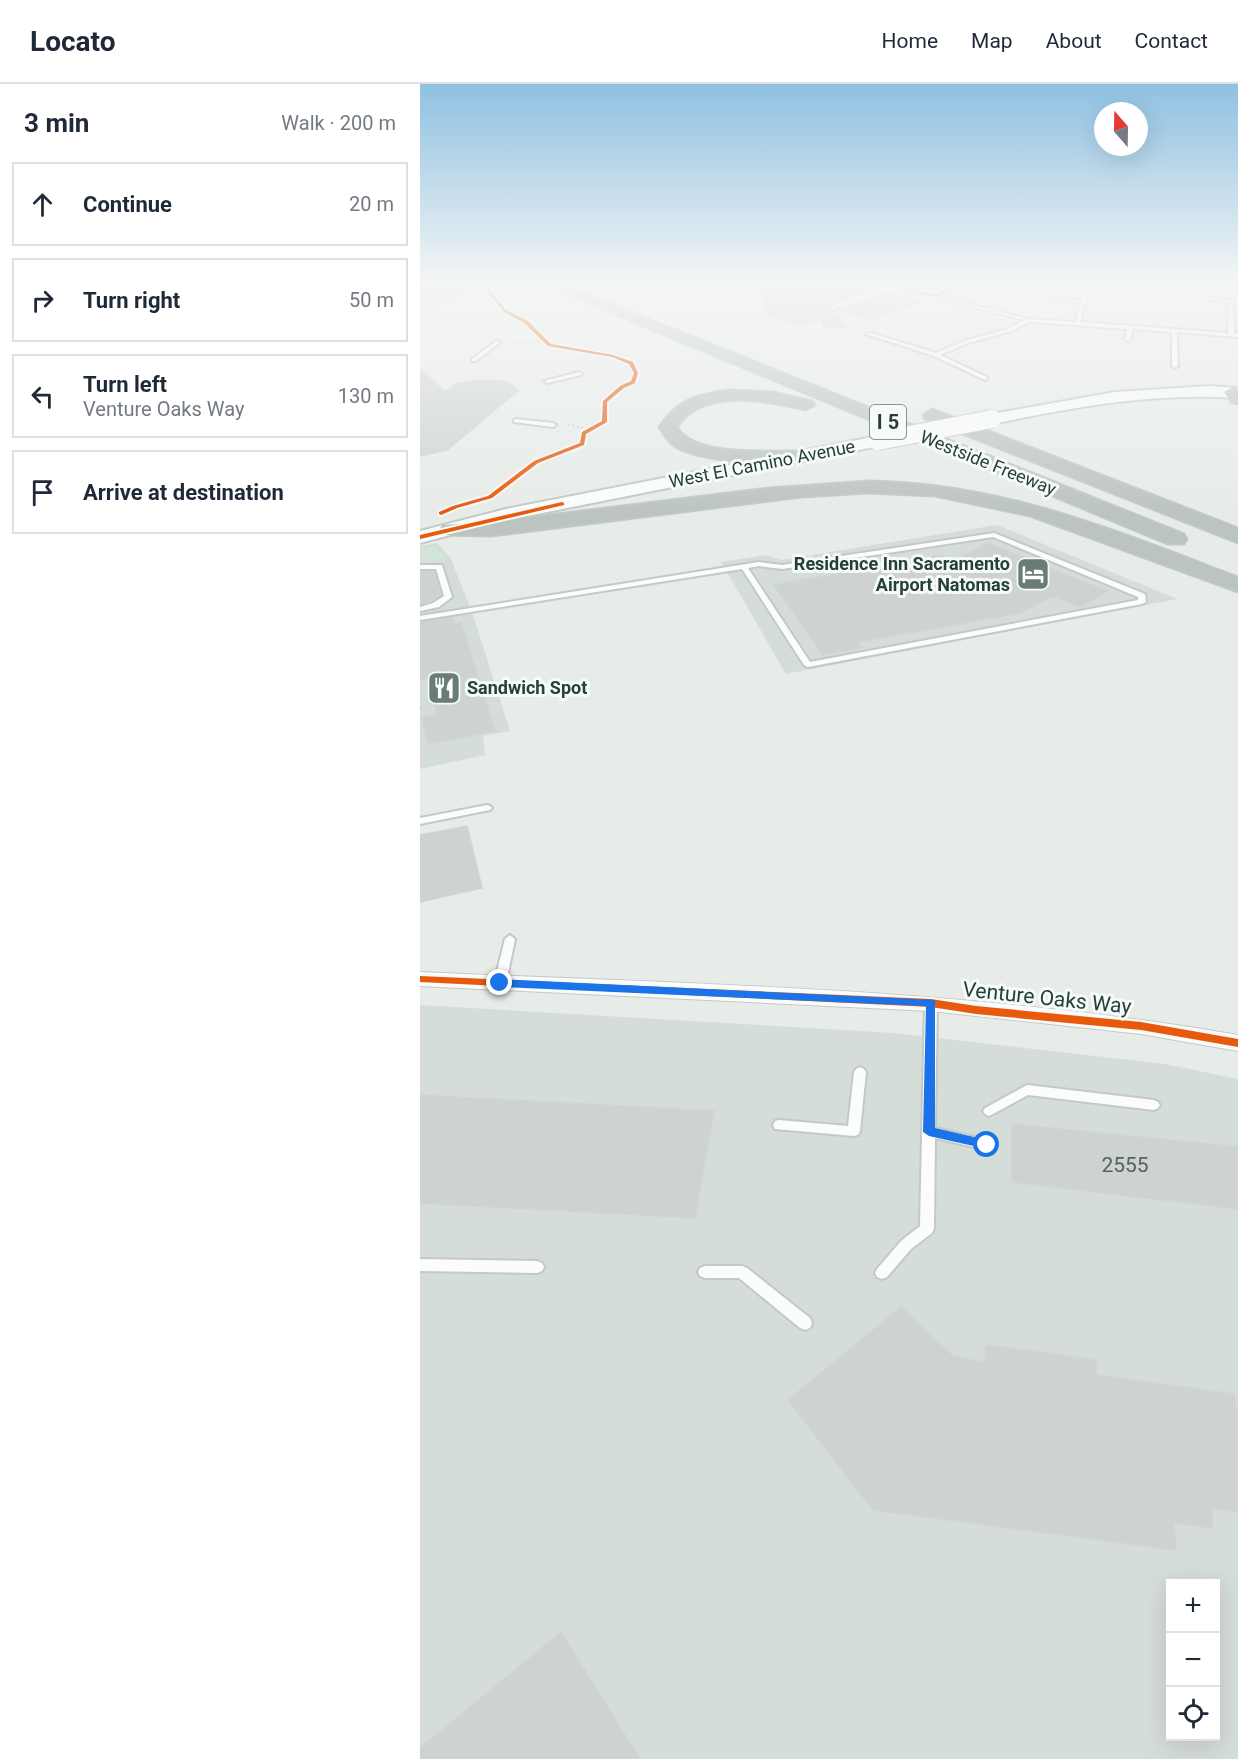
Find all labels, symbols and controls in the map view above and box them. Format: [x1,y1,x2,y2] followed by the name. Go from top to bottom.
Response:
[30,25,115,58] text: Locato
[882,29,938,53] text: Home
[971,29,1013,53] text: Map
[1046,29,1102,53] text: About
[1135,29,1208,53] text: Contact
[1094,102,1148,156] north arrow
[24,108,89,138] text: 3 min
[281,111,396,135] text: Walk · 200 m
[26,188,59,221] icon: ahead
[83,192,172,217] text: Continue
[349,192,394,216] text: 20 m
[26,284,59,317] icon: right
[83,288,180,313] text: Turn right
[349,288,394,312] text: 50 m
[83,372,167,397] text: Turn left
[26,380,59,413] icon: left
[338,384,394,408] text: 130 m
[83,397,244,421] text: Venture Oaks Way
[870,405,906,439] road number: I 5
[917,426,1060,500] street label: Westside Freeway
[667,435,857,492] street label: West El Camino Avenue
[26,476,59,509] icon: arrive
[83,480,284,505] text: Arrive at destination
[794,553,1010,595] place label: Residence Inn Sacramento Airport Natomas
[1015,556,1051,592] hotel icon: Residence Inn Sacramento Airport Natomas
[426,670,462,706] restaurant icon: Sandwich Spot
[467,677,587,698] place label: Sandwich Spot
[486,969,512,995] route end
[961,977,1133,1019] street label: Venture Oaks Way
[973,1131,999,1157] route start
[1101,1153,1149,1177] house number: 2555
[1166,1579,1220,1741] map controls
[1166,1579,1220,1633] button: +
[1166,1633,1220,1687] button: −
[1166,1687,1220,1741] button: locate

